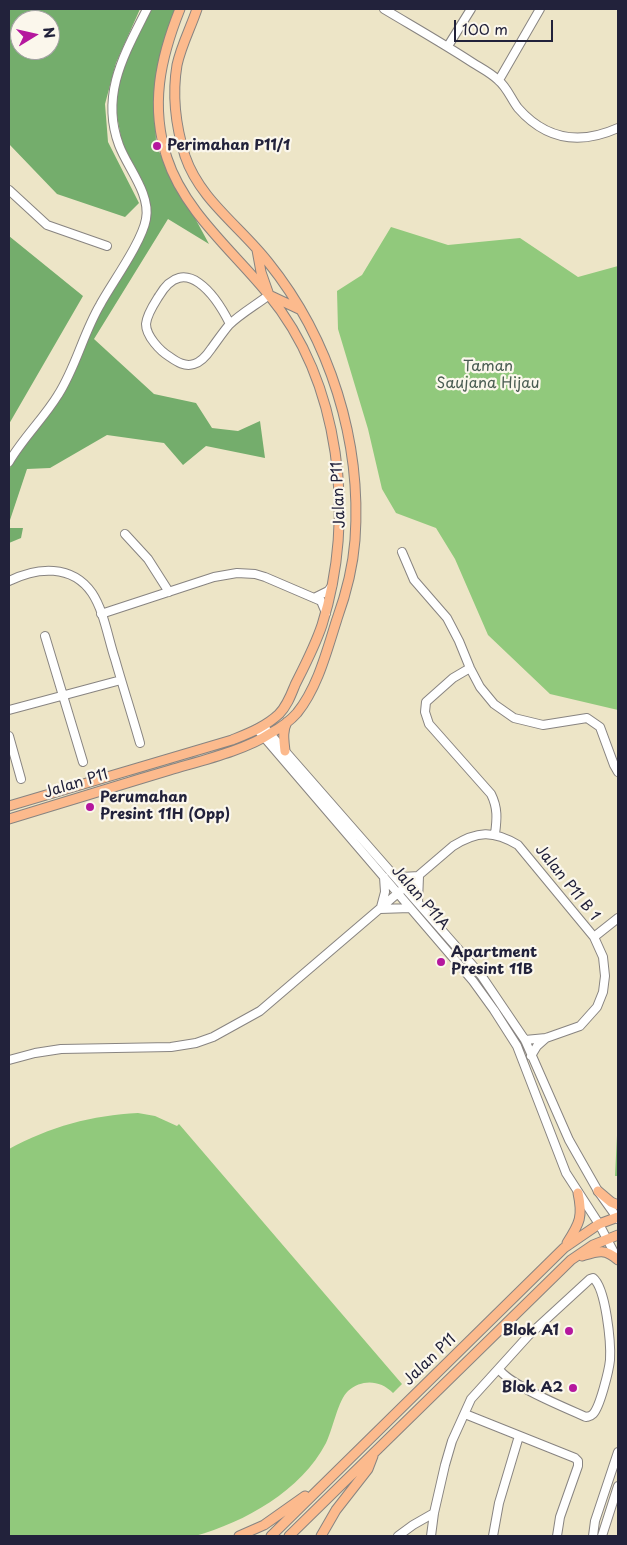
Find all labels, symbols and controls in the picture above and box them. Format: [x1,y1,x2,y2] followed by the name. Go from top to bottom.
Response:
[10,10,60,60] north arrow
[457,10,556,42] scale bar
[462,17,508,40] text: 100 m
[38,26,61,40] text: N
[167,137,290,155] place label: Perimahan P11/1
[151,140,163,152] marker: Perimahan P11/1
[437,358,539,393] park label: Taman Saujana Hijau
[328,461,350,529] street label: Jalan P11
[42,766,110,802] street label: Jalan P11
[100,789,230,824] place label: Perumahan Presint 11H (Opp)
[84,801,96,813] marker: Perumahan Presint 11H (Opp)
[531,841,603,925] street label: Jalan P11 B 1
[387,862,453,934] street label: Jalan P11A
[451,944,537,979] place label: Apartment Presint 11B
[435,956,447,968] marker: Apartment Presint 11B
[502,1322,559,1340] place label: Blok A1
[563,1325,575,1337] marker: Blok A1
[400,1331,460,1389] street label: Jalan P11
[502,1379,563,1397] place label: Blok A2
[567,1382,579,1394] marker: Blok A2

